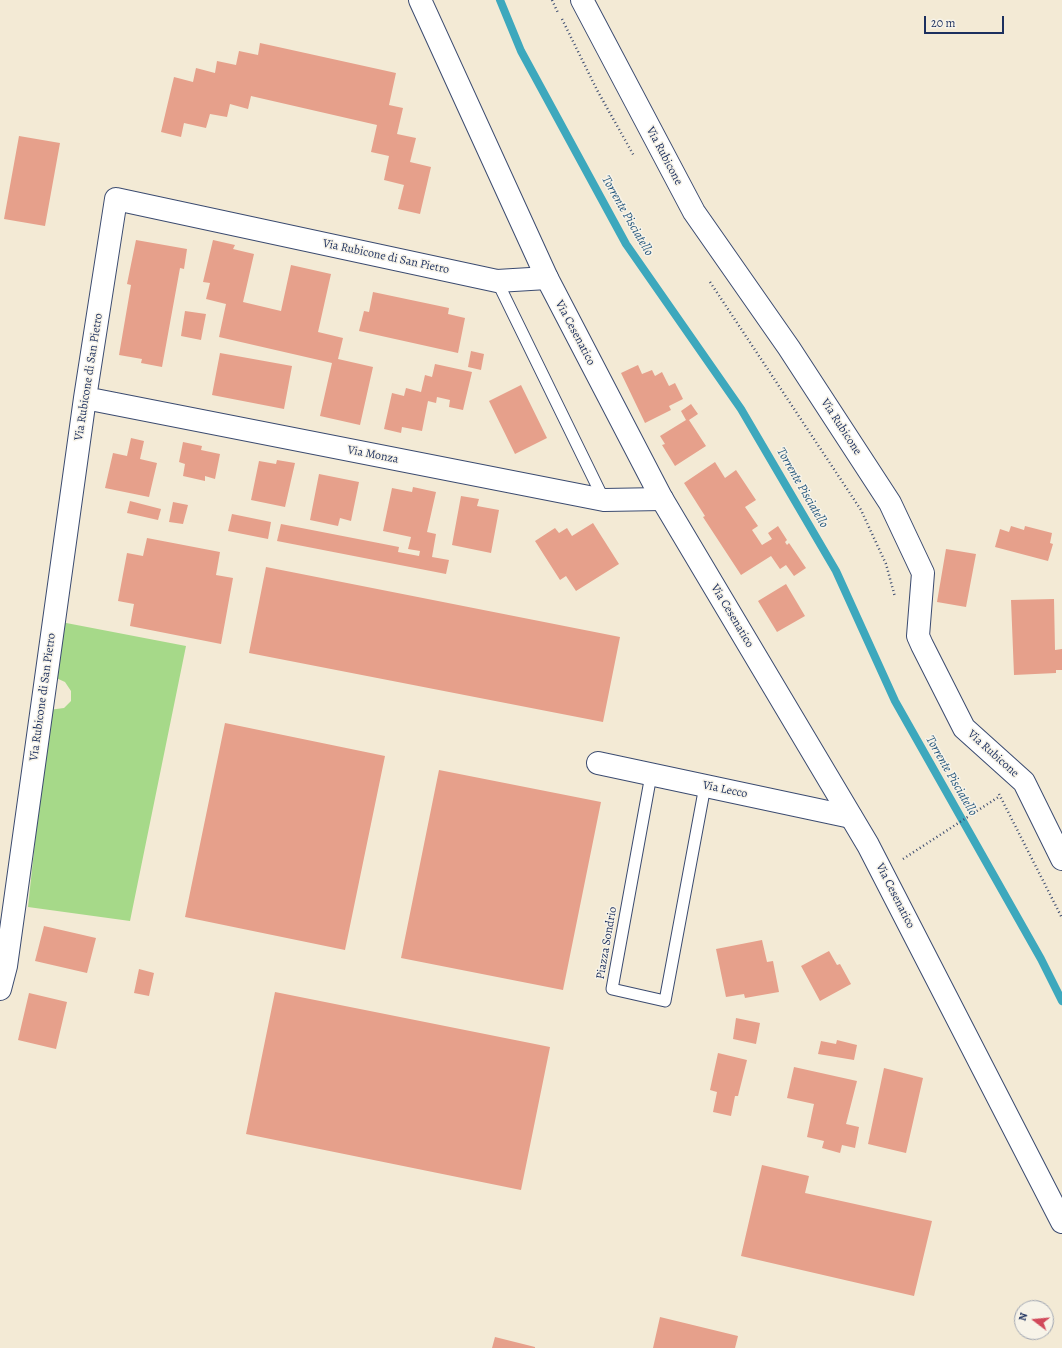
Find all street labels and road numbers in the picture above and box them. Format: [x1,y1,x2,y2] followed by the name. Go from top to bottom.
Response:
[643,124,685,188] street label: Via Rubicone
[321,237,451,277] street label: Via Rubicone di San Pietro
[552,298,598,368] street label: Via Cesenatico
[72,312,106,442] street label: Via Rubicone di San Pietro
[818,396,864,458] street label: Via Rubicone
[346,443,400,467] street label: Via Monza
[707,582,757,650] street label: Via Cesenatico
[27,632,59,762] street label: Via Rubicone di San Pietro
[964,727,1022,781] street label: Via Rubicone
[701,778,749,802] street label: Via Lecco
[872,861,918,931] street label: Via Cesenatico
[594,906,620,980] street label: Piazza Sondrio

